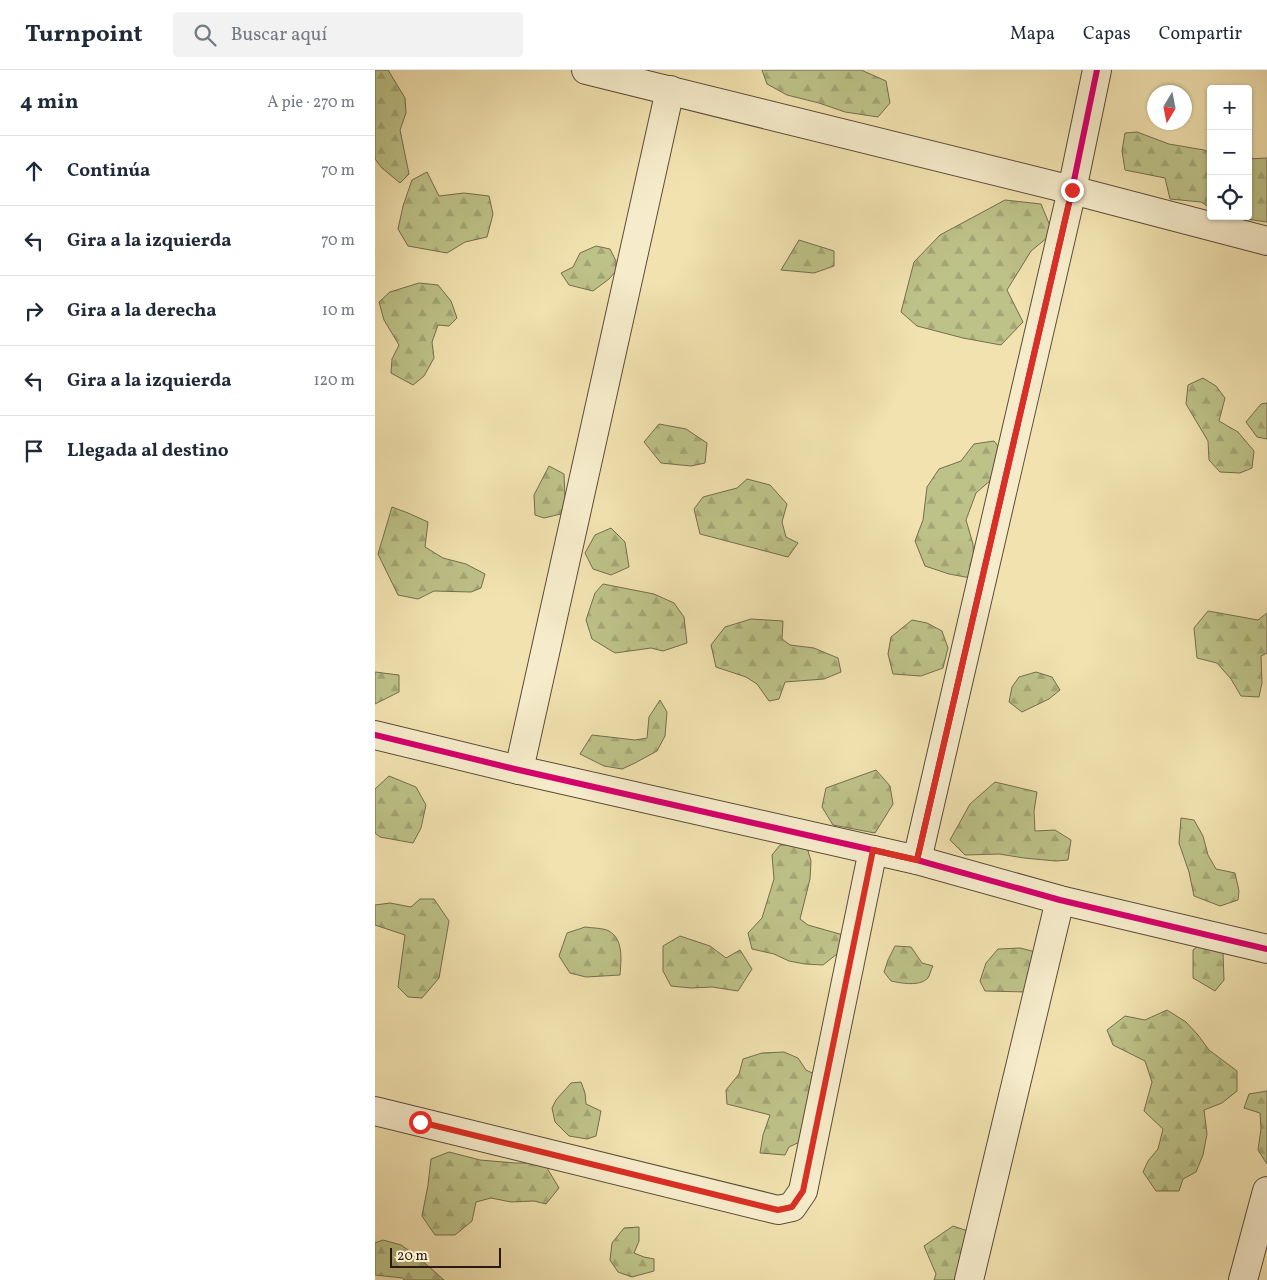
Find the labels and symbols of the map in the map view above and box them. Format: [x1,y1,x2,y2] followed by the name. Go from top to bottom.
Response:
[1147,85,1192,130] north arrow
[1061,179,1084,202] route end
[409,1111,432,1134] route start
[390,1245,501,1268] scale bar

